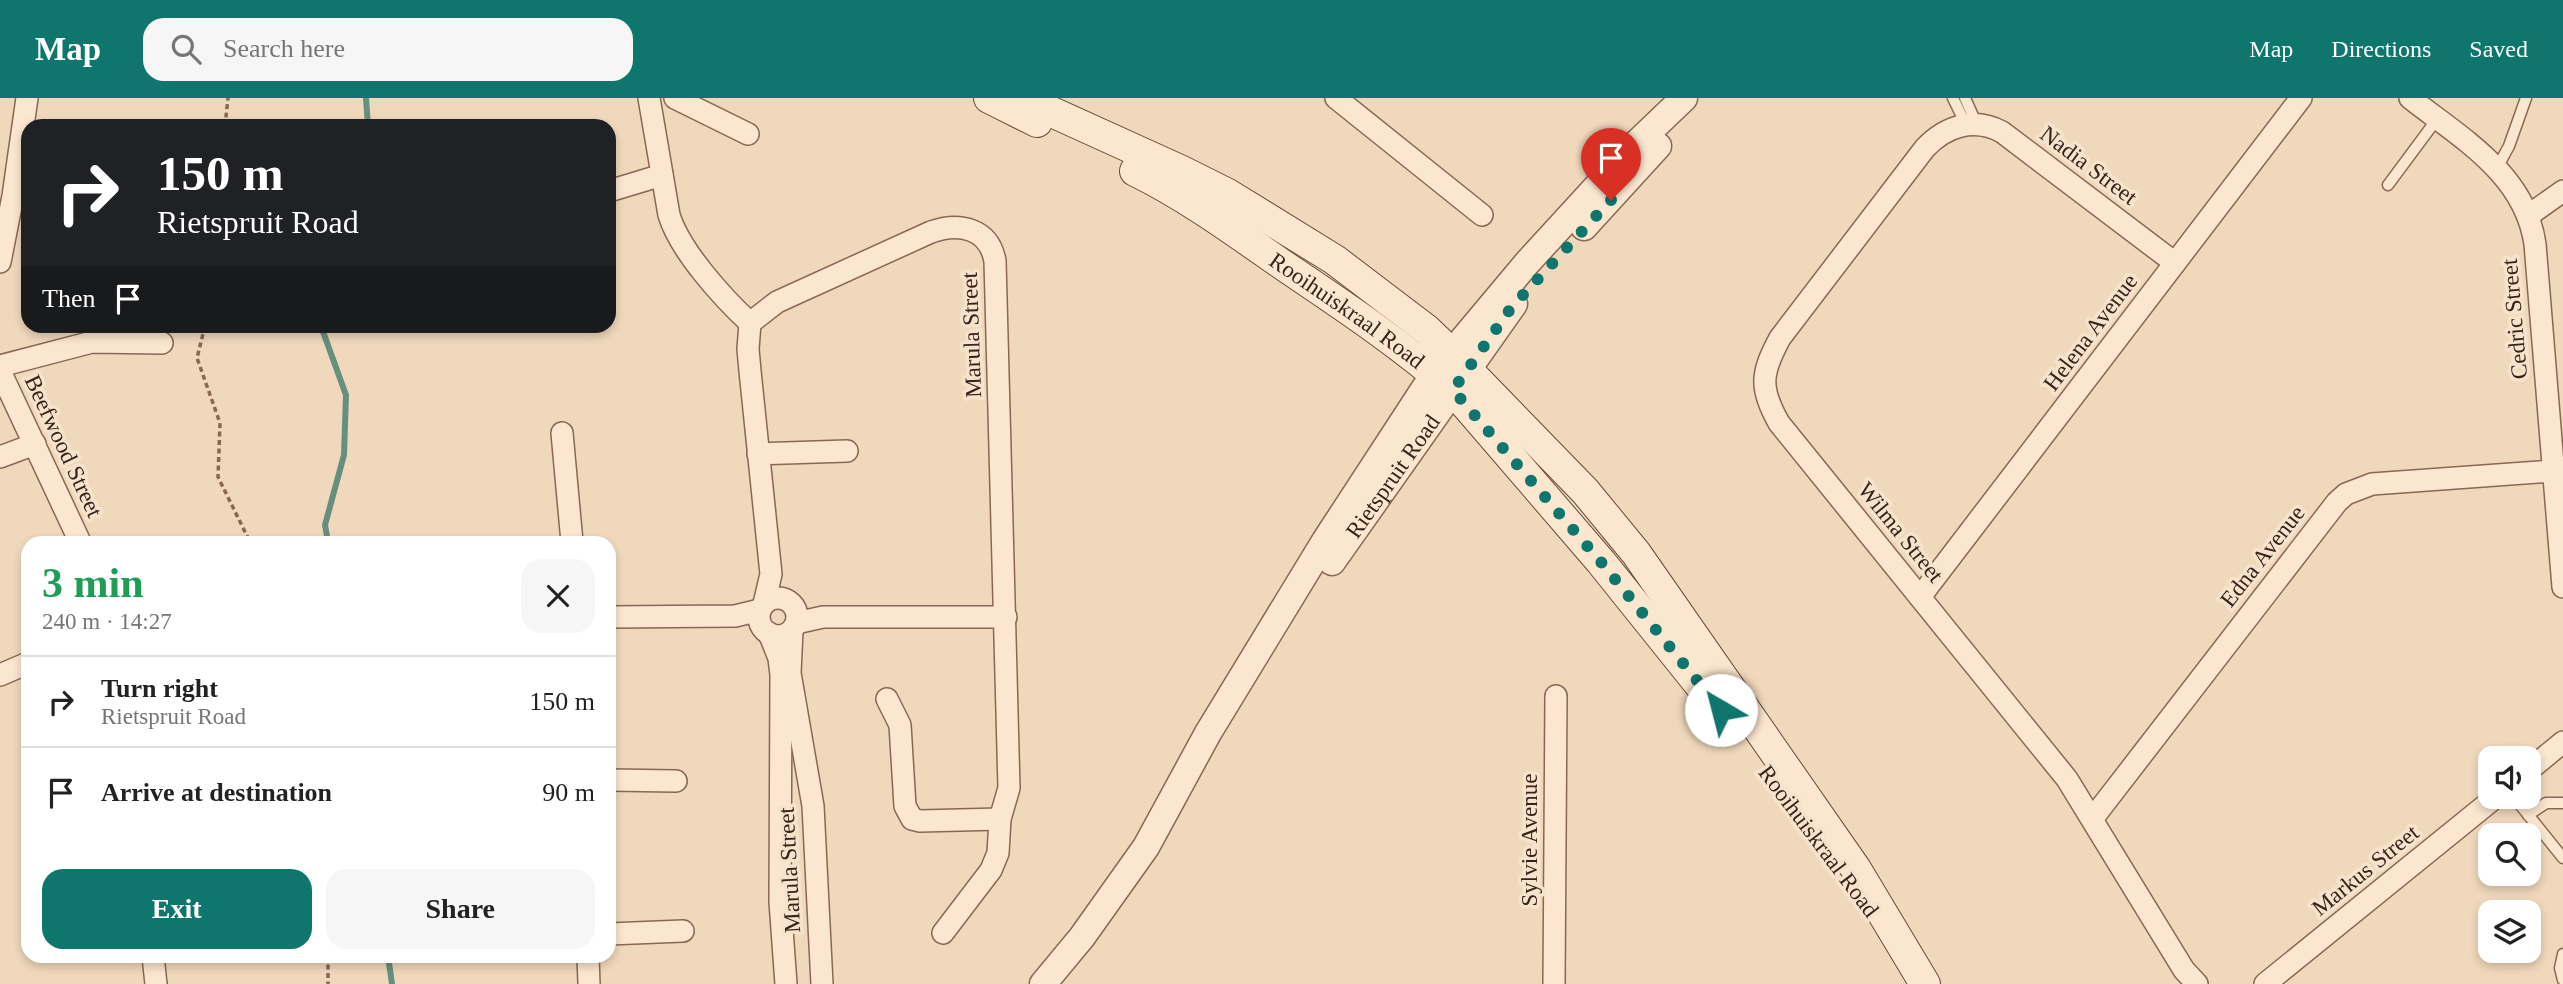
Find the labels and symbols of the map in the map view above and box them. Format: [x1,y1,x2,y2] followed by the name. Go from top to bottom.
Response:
[2036,121,2142,210] street label: Nadia Street
[1581,128,1641,200] pin
[1265,248,1429,374] street label: Rooihuiskraal Road
[2497,257,2532,380] street label: Cedric Street
[2038,269,2142,396] street label: Helena Avenue
[957,271,986,398] street label: Marula Street
[20,371,108,522] street label: Beefwood Street
[1341,410,1445,543] street label: Rietspruit Road
[1853,477,1949,588] street label: Wilma Street
[2215,501,2310,612] street label: Edna Avenue
[1684,673,1758,747] position arrow
[1753,761,1884,922] street label: Rooihuiskraal Road
[1517,773,1542,907] street label: Sylvie Avenue
[774,806,805,933] street label: Marula Street
[2307,819,2424,921] street label: Markus Street

